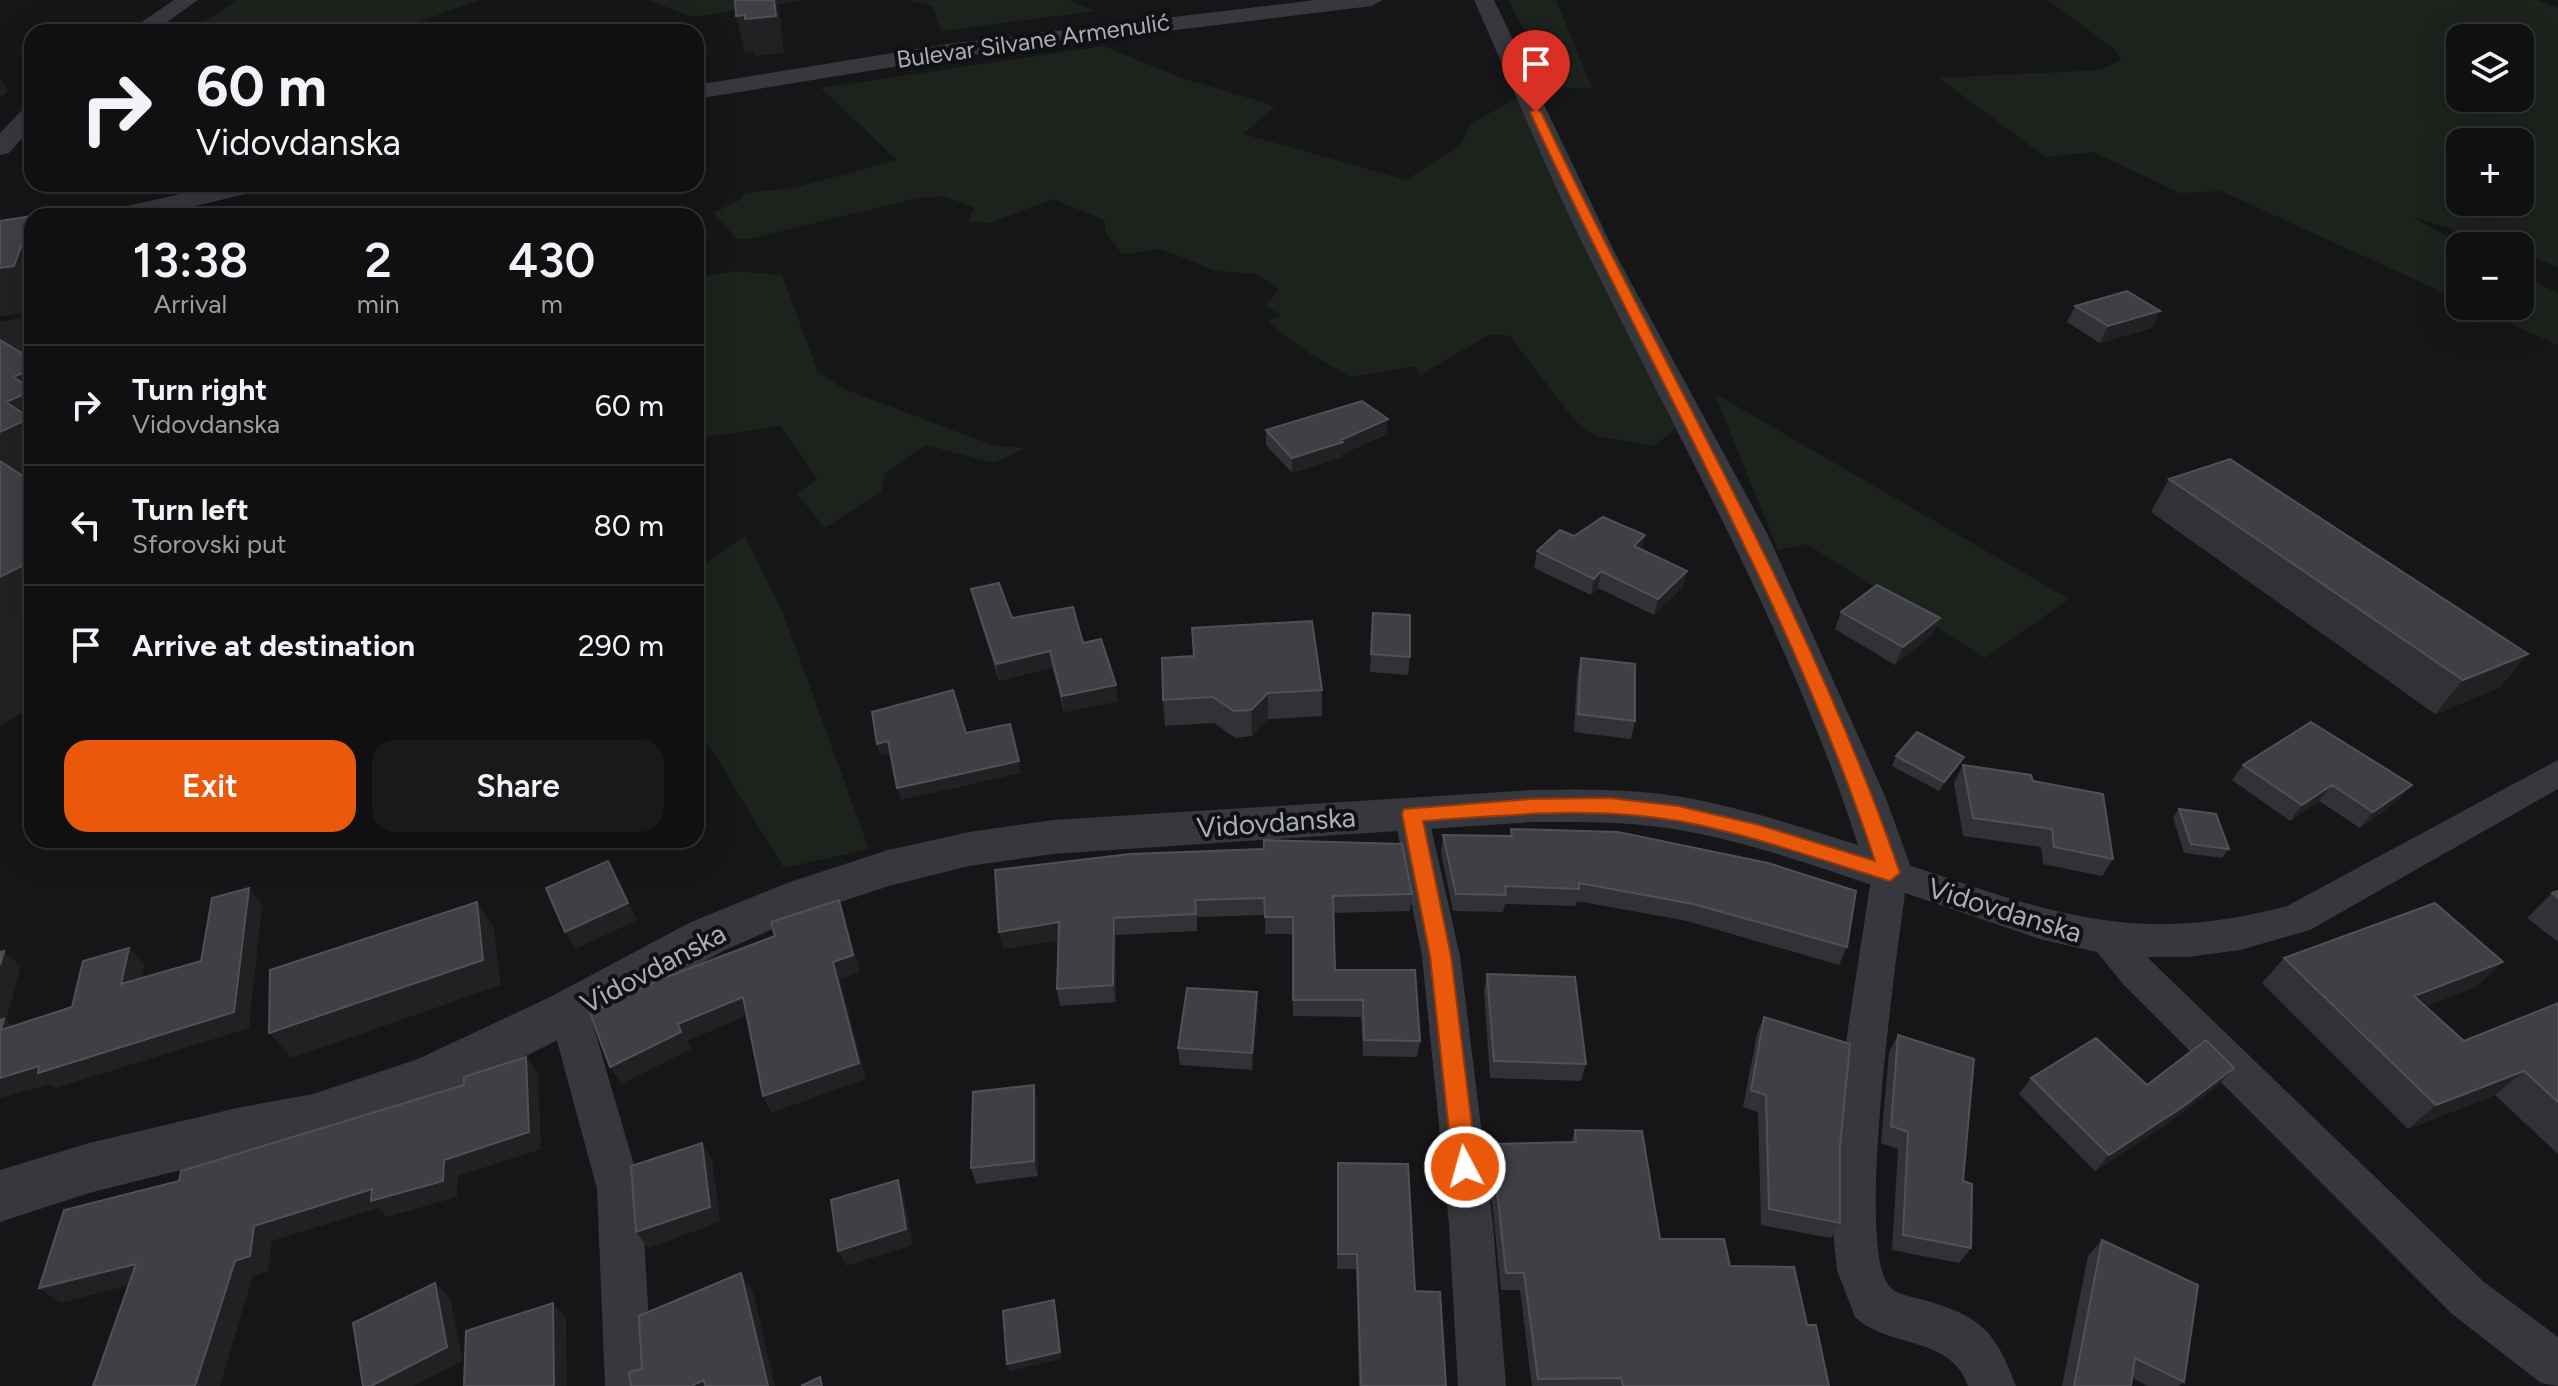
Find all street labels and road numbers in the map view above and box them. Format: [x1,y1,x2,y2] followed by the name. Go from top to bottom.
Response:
[894,7,1171,74] street label: Bulevar Silvane Armenulić
[1195,799,1357,845] street label: Vidovdanska
[1924,870,2086,950] street label: Vidovdanska
[575,916,731,1020] street label: Vidovdanska

